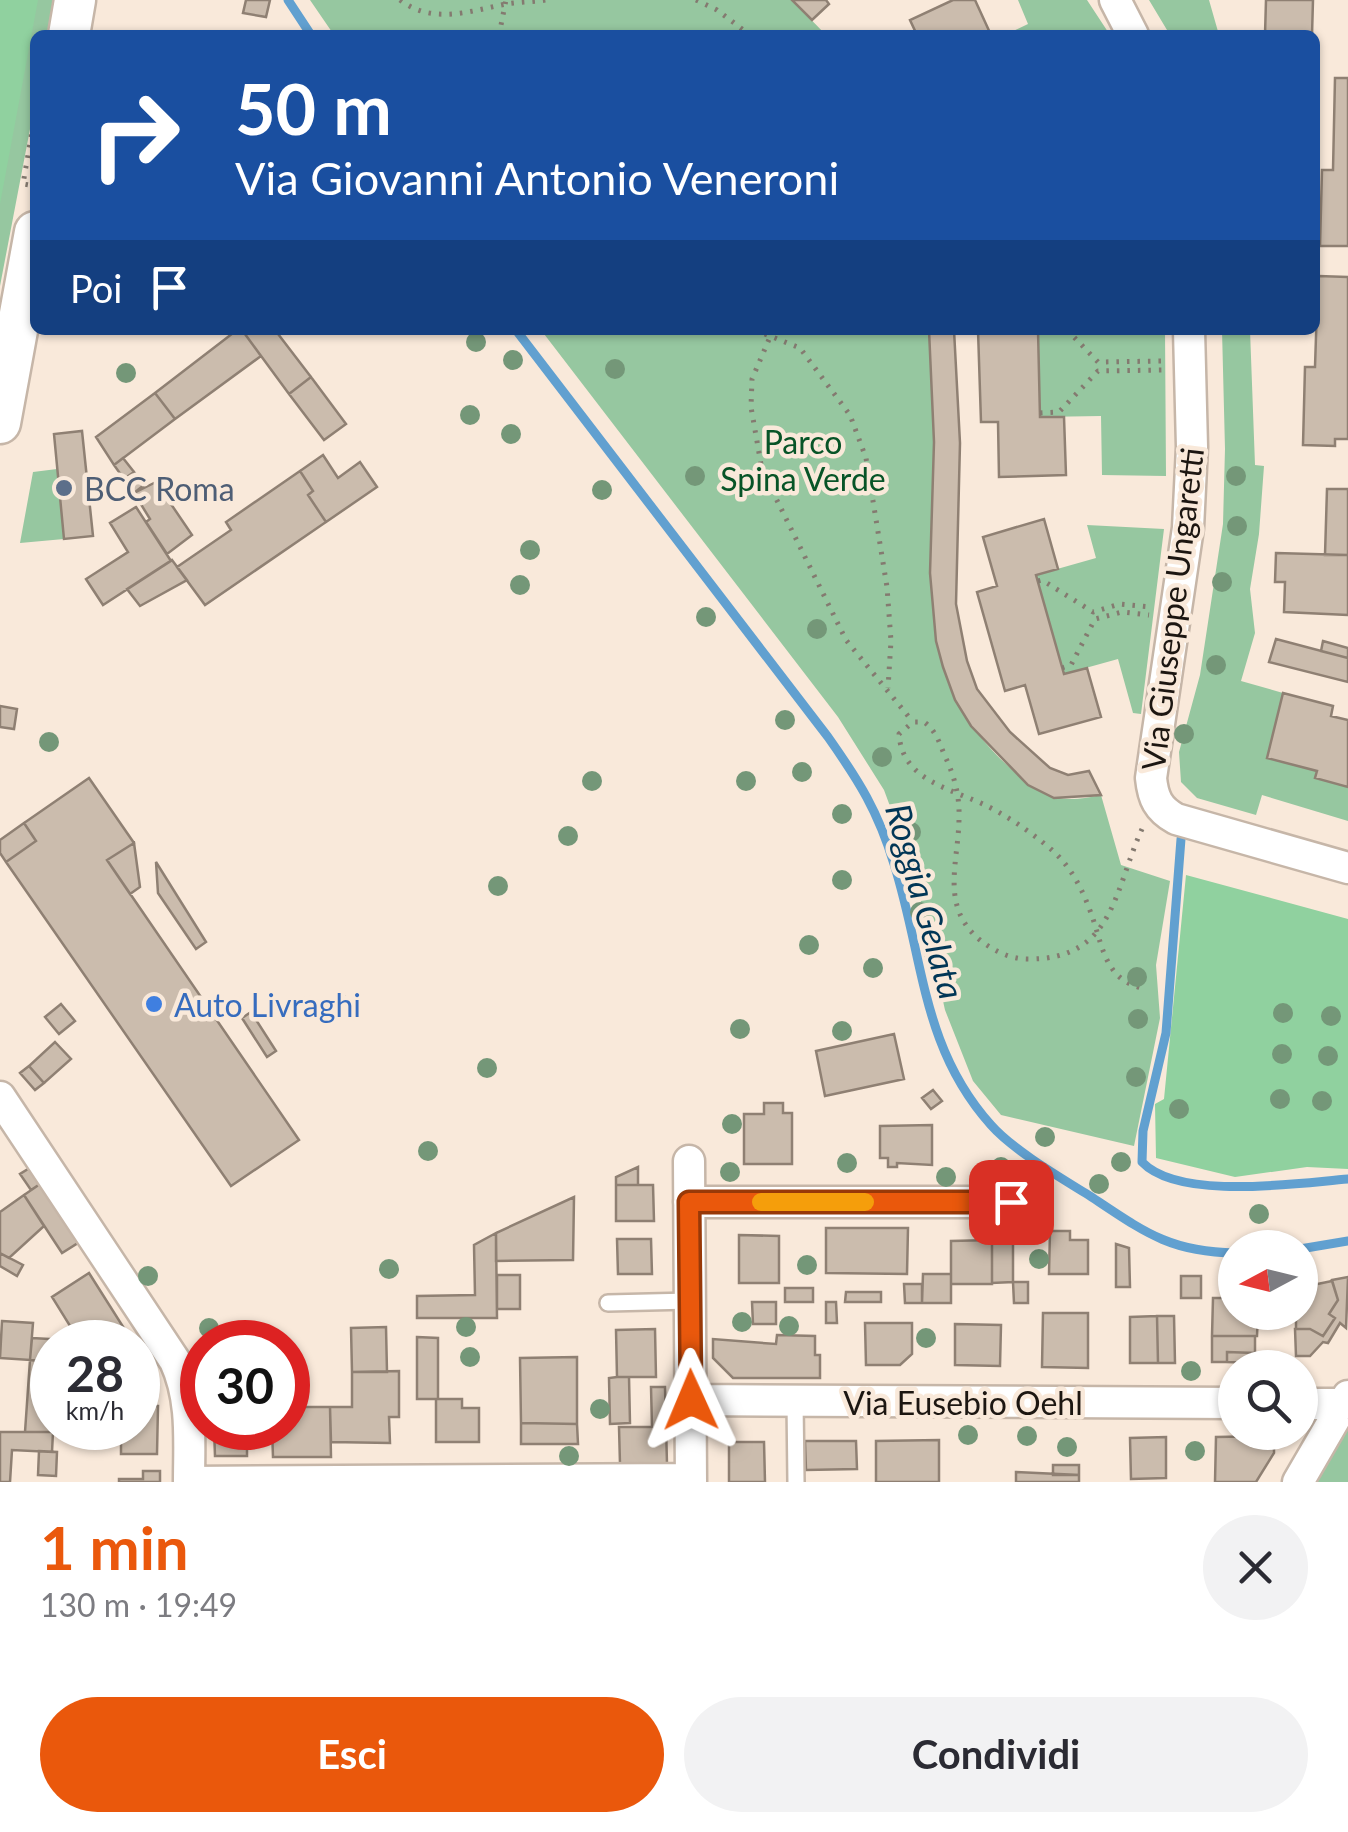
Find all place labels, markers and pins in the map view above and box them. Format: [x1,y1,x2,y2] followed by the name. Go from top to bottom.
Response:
[84,469,235,508] place label: BCC Roma
[53,477,75,499] marker: BCC Roma
[174,985,361,1024] place label: Auto Livraghi
[143,993,165,1015] marker: Auto Livraghi
[969,1160,1054,1245] pin

